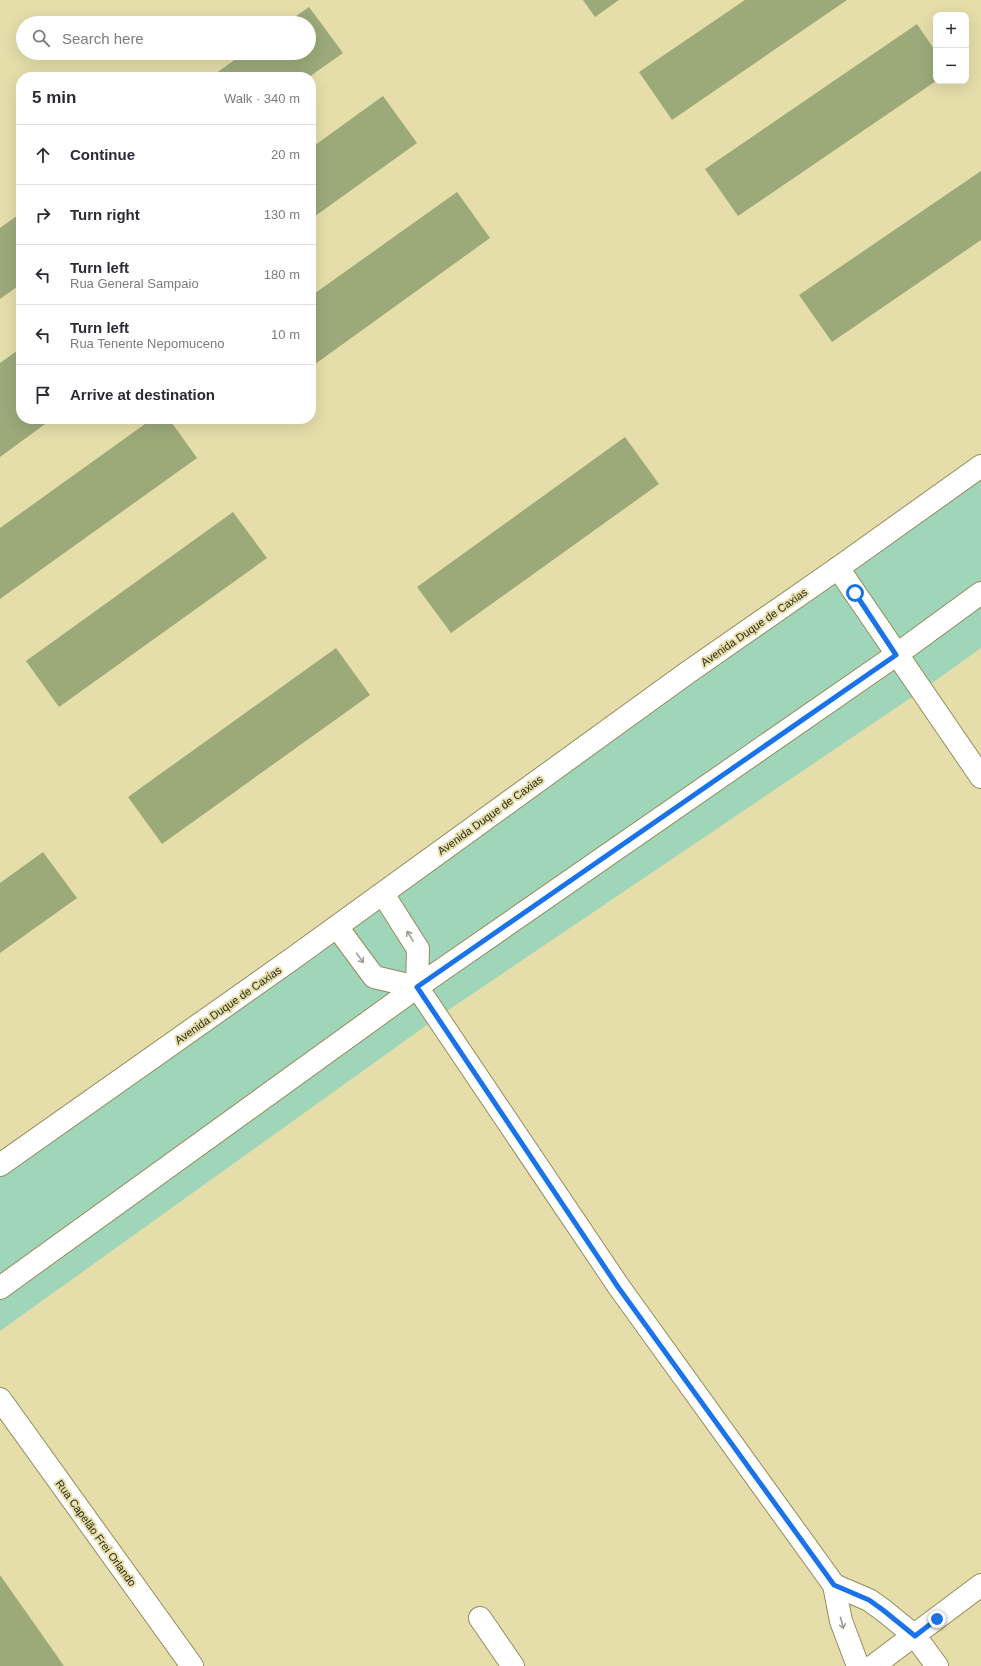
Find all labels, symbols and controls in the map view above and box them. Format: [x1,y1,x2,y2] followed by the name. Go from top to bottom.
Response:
[933,12,969,84] map controls
[933,12,969,48] button: +
[16,16,316,60] search box
[30,27,52,49] icon: search
[62,30,144,47] text: Search here
[933,48,969,84] button: −
[32,88,76,107] text: 5 min
[224,91,300,106] text: Walk · 340 m
[32,144,54,166] icon: ahead
[70,146,135,163] text: Continue
[271,147,300,162] text: 20 m
[32,204,54,226] icon: right
[70,206,140,223] text: Turn right
[264,207,300,222] text: 130 m
[70,259,129,276] text: Turn left
[32,264,54,286] icon: left
[264,267,300,282] text: 180 m
[70,276,199,291] text: Rua General Sampaio
[70,319,129,336] text: Turn left
[32,324,54,346] icon: left
[271,327,300,342] text: 10 m
[70,336,224,351] text: Rua Tenente Nepomuceno
[32,384,54,406] icon: arrive
[70,386,215,403] text: Arrive at destination
[846,584,864,602] route start
[699,585,810,668] street label: Avenida Duque de Caxias
[435,773,545,857] street label: Avenida Duque de Caxias
[406,931,414,942] one-way arrow
[356,952,364,963] one-way arrow
[173,963,284,1046] street label: Avenida Duque de Caxias
[53,1478,139,1588] street label: Rua Capelão Frei Orlando
[928,1610,946,1628] route end
[839,1616,846,1629] one-way arrow

